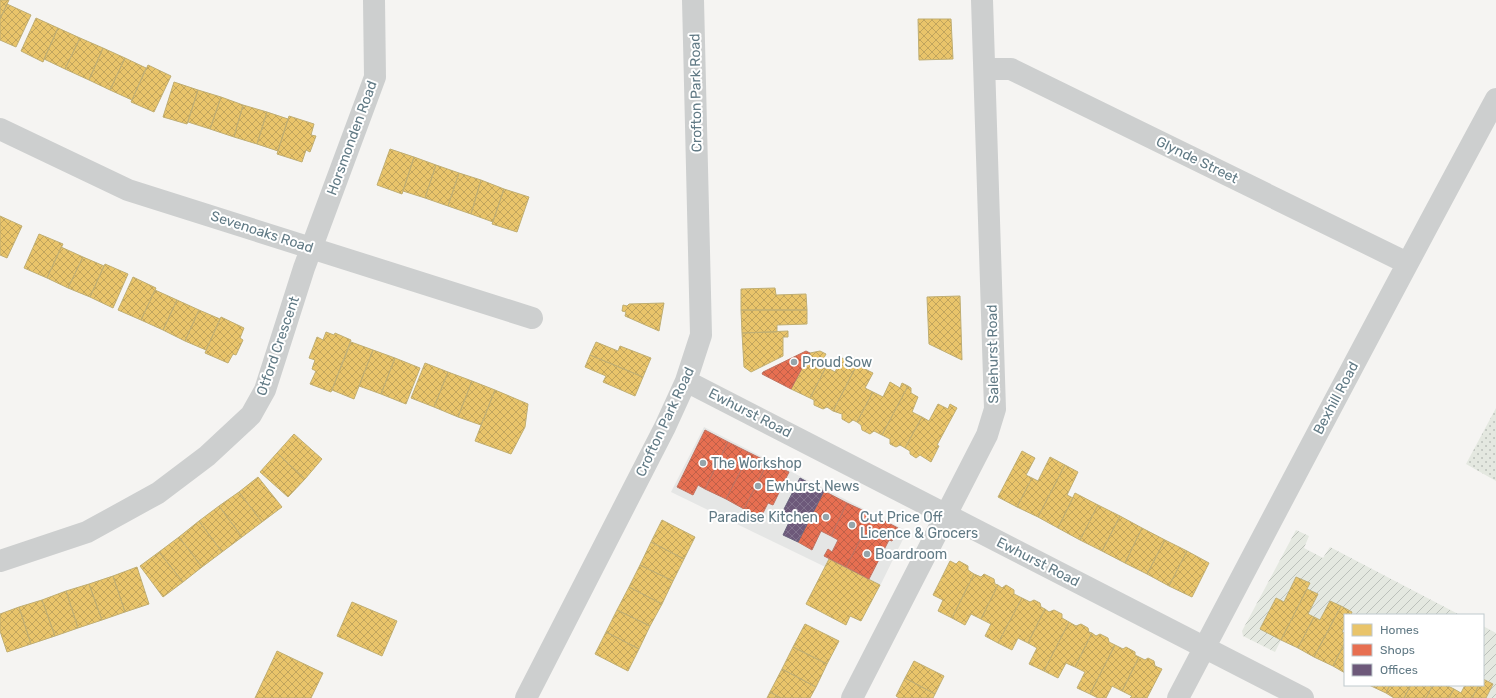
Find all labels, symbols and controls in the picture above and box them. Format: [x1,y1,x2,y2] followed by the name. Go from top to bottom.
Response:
[686,33,706,153] street label: Crofton Park Road
[323,78,381,198] street label: Horsmonden Road
[1153,133,1241,187] street label: Glynde Street
[209,207,315,257] street label: Sevenoaks Road
[253,294,303,398] street label: Otford Crescent
[984,304,1002,404] street label: Salehurst Road
[802,354,872,371] place label: Proud Sow
[789,357,799,367] marker: Proud Sow
[1310,359,1362,437] street label: Bexhill Road
[632,365,698,479] street label: Crofton Park Road
[706,385,794,441] street label: Ewhurst Road
[711,455,802,472] place label: The Workshop
[698,458,708,468] marker: The Workshop
[766,478,859,495] place label: Ewhurst News
[753,481,763,491] marker: Ewhurst News
[709,509,818,526] place label: Paradise Kitchen
[860,509,978,542] place label: Cut Price Off Licence & Grocers
[821,512,831,522] marker: Paradise Kitchen
[847,520,857,530] marker: Cut Price Off Licence & Grocers
[994,534,1082,590] street label: Ewhurst Road
[875,546,947,563] place label: Boardroom
[862,549,872,559] marker: Boardroom
[1344,614,1484,686] legend
[1380,623,1419,637] text: Homes
[1380,643,1415,657] text: Shops
[1380,663,1418,677] text: Offices

